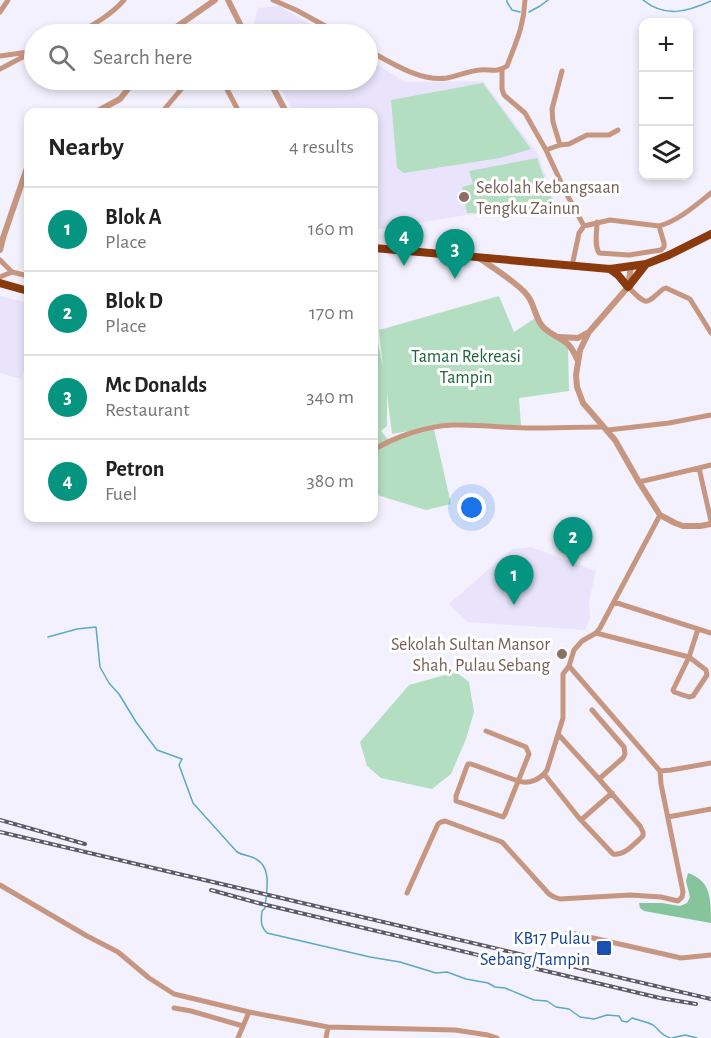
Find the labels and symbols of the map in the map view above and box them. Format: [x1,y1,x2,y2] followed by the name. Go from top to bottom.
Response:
[476,179,620,218] place label: Sekolah Kebangsaan Tengku Zainun
[457,190,471,204] marker: Sekolah Kebangsaan Tengku Zainun
[384,216,424,266] pin: 4
[436,230,474,279] pin: 3
[411,348,521,387] park label: Taman Rekreasi Tampin
[457,493,486,522] your location
[554,518,592,567] pin: 2
[494,556,534,605] pin: 1
[391,636,550,675] place label: Sekolah Sultan Mansor Shah, Pulau Sebang
[555,647,569,661] marker: Sekolah Sultan Mansor Shah, Pulau Sebang
[480,930,590,969] place label: KB17 Pulau Sebang/Tampin
[595,939,613,957] marker: KB17 Pulau Sebang/Tampin

